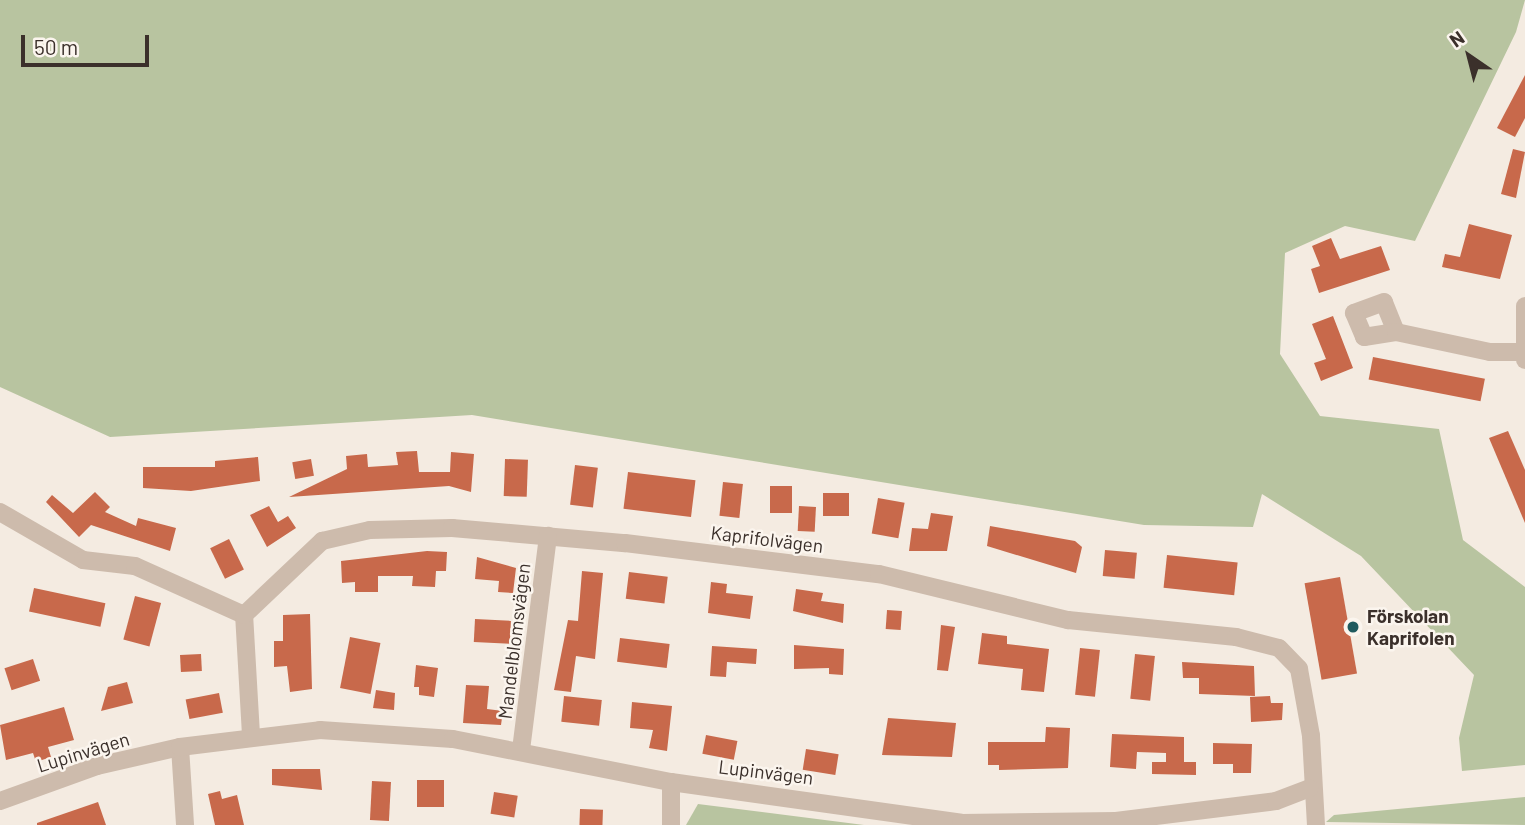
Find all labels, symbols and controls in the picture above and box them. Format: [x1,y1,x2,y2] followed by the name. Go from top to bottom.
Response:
[24,21,152,65] scale bar
[1434,21,1504,91] north arrow
[1445,25,1468,51] text: N
[34,34,78,59] text: 50 m
[709,521,825,557] street label: Kaprifolvägen
[493,562,535,720] street label: Mandelblomsvägen
[1367,605,1455,649] place label: Förskolan Kaprifolen
[1345,619,1361,635] marker: Förskolan Kaprifolen
[34,727,132,777] street label: Lupinvägen
[717,755,815,789] street label: Lupinvägen

